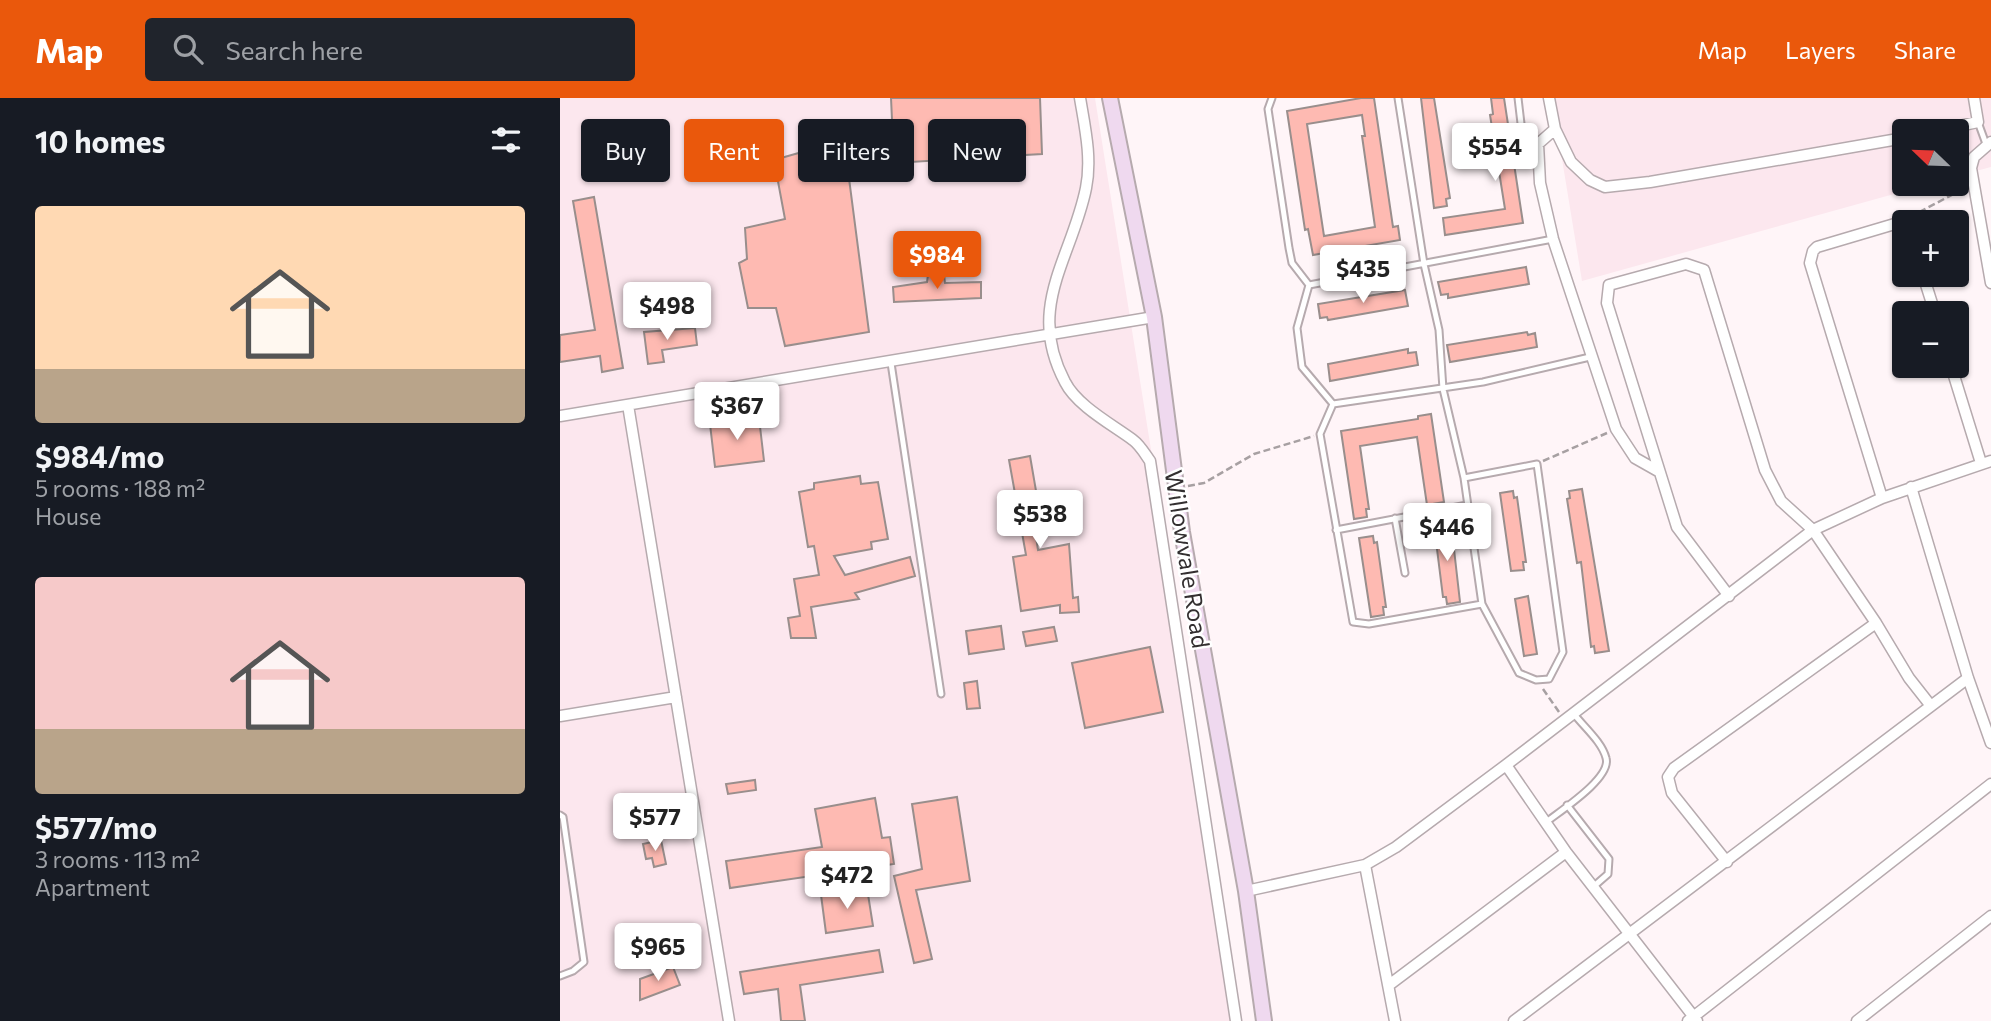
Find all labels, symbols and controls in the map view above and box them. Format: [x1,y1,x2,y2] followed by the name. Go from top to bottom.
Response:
[145,18,635,81] search box
[35,29,103,70] text: Map
[169,30,207,68] icon: search
[225,34,363,65] text: Search here
[1698,35,1747,64] text: Map
[1785,35,1856,64] text: Layers
[1894,35,1956,64] text: Share
[581,119,670,182] chip: Buy
[684,119,784,182] chip: Rent
[798,119,914,182] chip: Filters
[928,119,1026,182] chip: New
[1892,119,1969,196] north arrow
[1892,119,1969,378] map controls
[487,121,525,159] icon: filters
[35,122,165,159] text: 10 homes
[1454,123,1536,183] pin: $554
[1468,132,1522,160] text: $554
[1892,210,1969,287] button: +
[896,232,978,291] pin: $984
[909,240,965,268] text: $984
[1322,246,1404,305] pin: $435
[217,251,343,377] icon: home
[1336,254,1390,282] text: $435
[626,282,708,342] pin: $498
[639,291,695,319] text: $498
[1892,301,1969,378] button: −
[696,382,778,442] pin: $367
[710,391,764,419] text: $367
[35,437,164,474] text: $984/mo
[1160,468,1216,650] street label: Willowvale Road
[35,474,205,502] text: 5 rooms · 188 m²
[999,490,1081,550] pin: $538
[1013,499,1067,527] text: $538
[35,502,101,530] text: House
[1406,504,1488,563] pin: $446
[1419,512,1475,540] text: $446
[217,622,343,748] icon: home
[614,794,696,853] pin: $577
[629,802,681,830] text: $577
[35,808,157,845] text: $577/mo
[35,845,200,873] text: 3 rooms · 113 m²
[806,852,888,911] pin: $472
[821,860,873,888] text: $472
[35,873,150,901] text: Apartment
[617,924,699,983] pin: $965
[630,932,686,960] text: $965

